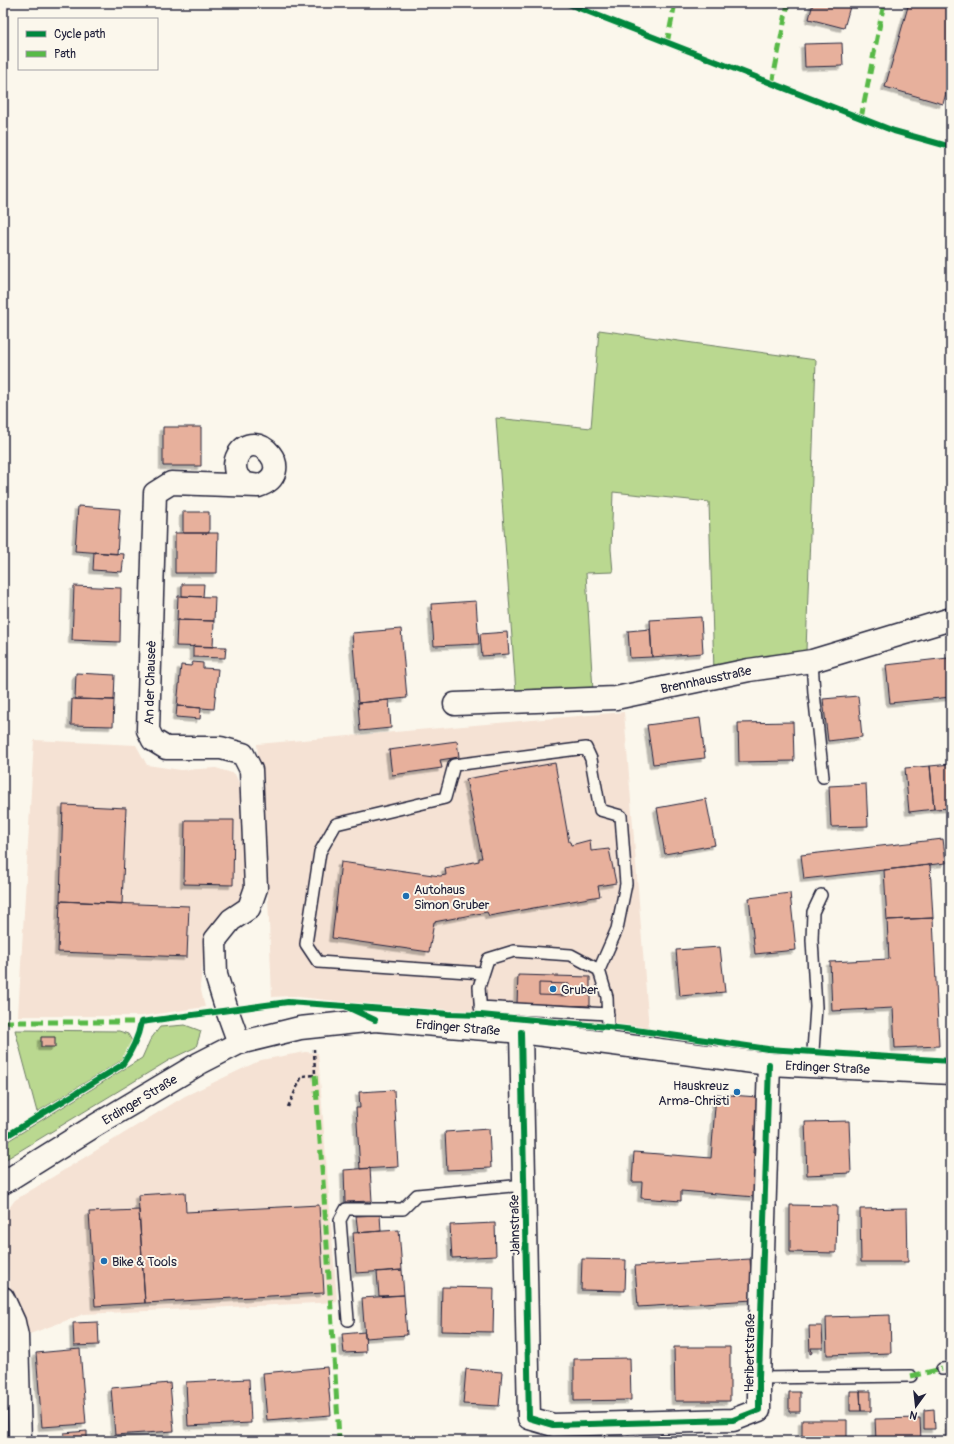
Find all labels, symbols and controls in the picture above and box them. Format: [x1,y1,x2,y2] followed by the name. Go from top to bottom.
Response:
[18,18,158,70] legend
[54,27,106,42] text: Cycle path
[54,47,76,62] text: Path
[141,640,160,725] street label: An der Chauseè
[659,663,753,697] street label: Brennhausstraße
[414,882,490,913] place label: Autohaus Simon Gruber
[401,891,411,901] marker: Autohaus Simon Gruber
[561,982,599,998] place label: Gruber
[548,984,558,994] marker: Gruber
[415,1016,501,1039] street label: Erdinger Straße
[785,1058,871,1078] street label: Erdinger Straße
[99,1071,181,1129] street label: Erdinger Straße
[658,1078,729,1109] place label: Hauskreuz Arma-Christi
[732,1087,742,1097] marker: Hauskreuz Arma-Christi
[506,1194,524,1255] street label: Jahnstraße
[112,1254,177,1270] place label: Bike & Tools
[99,1256,109,1266] marker: Bike & Tools
[741,1313,759,1393] street label: Heribertstraße
[896,1386,936,1426] north arrow
[908,1408,919,1422] text: N

